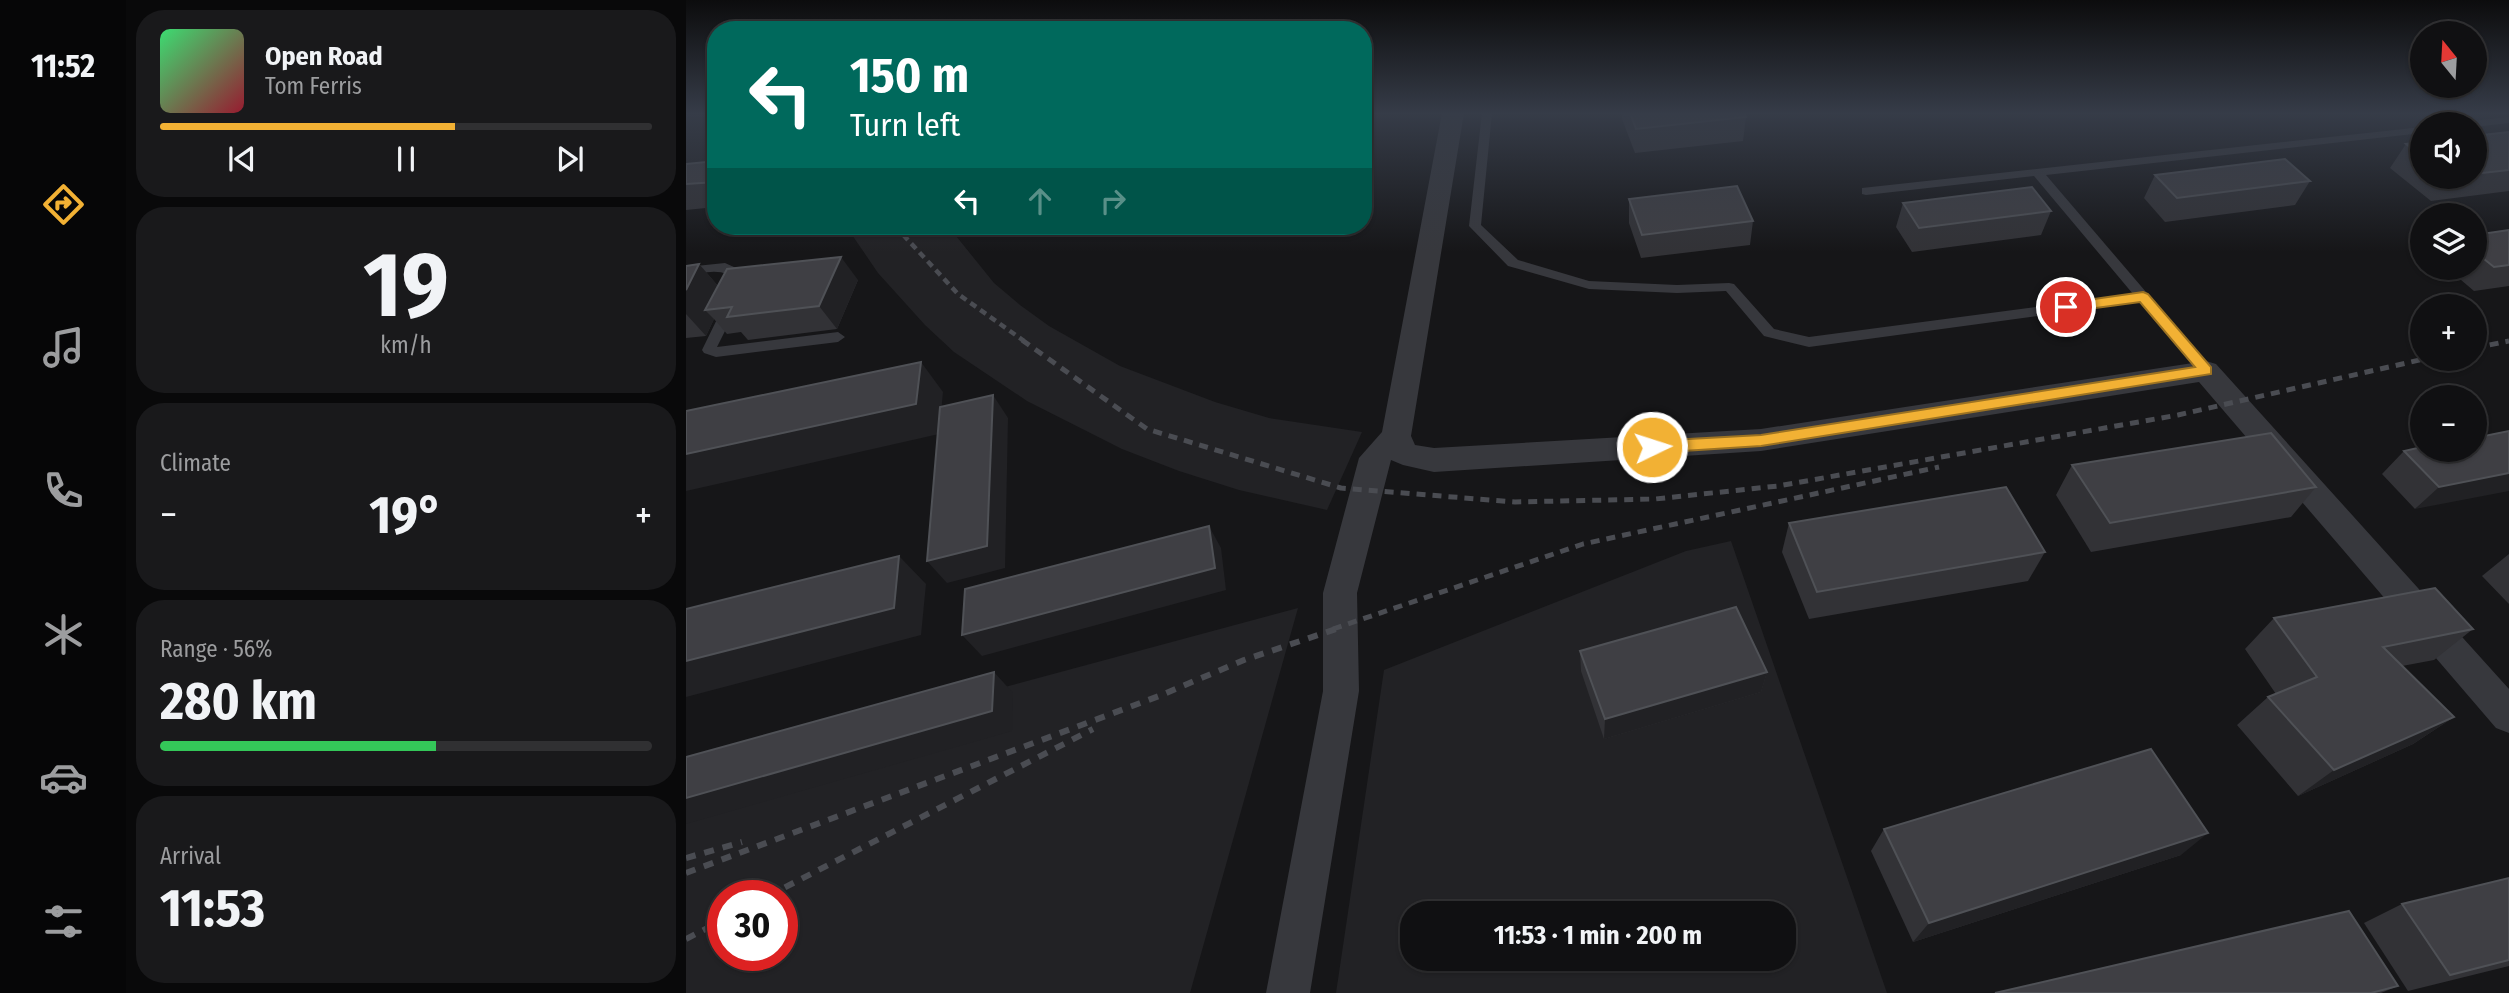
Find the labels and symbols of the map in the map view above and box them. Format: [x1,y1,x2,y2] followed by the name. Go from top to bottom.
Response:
[2410,21,2487,98] north arrow
[2036,277,2096,337] pin
[1615,410,1689,484] position arrow
[707,880,798,971] speed limit sign: 30

